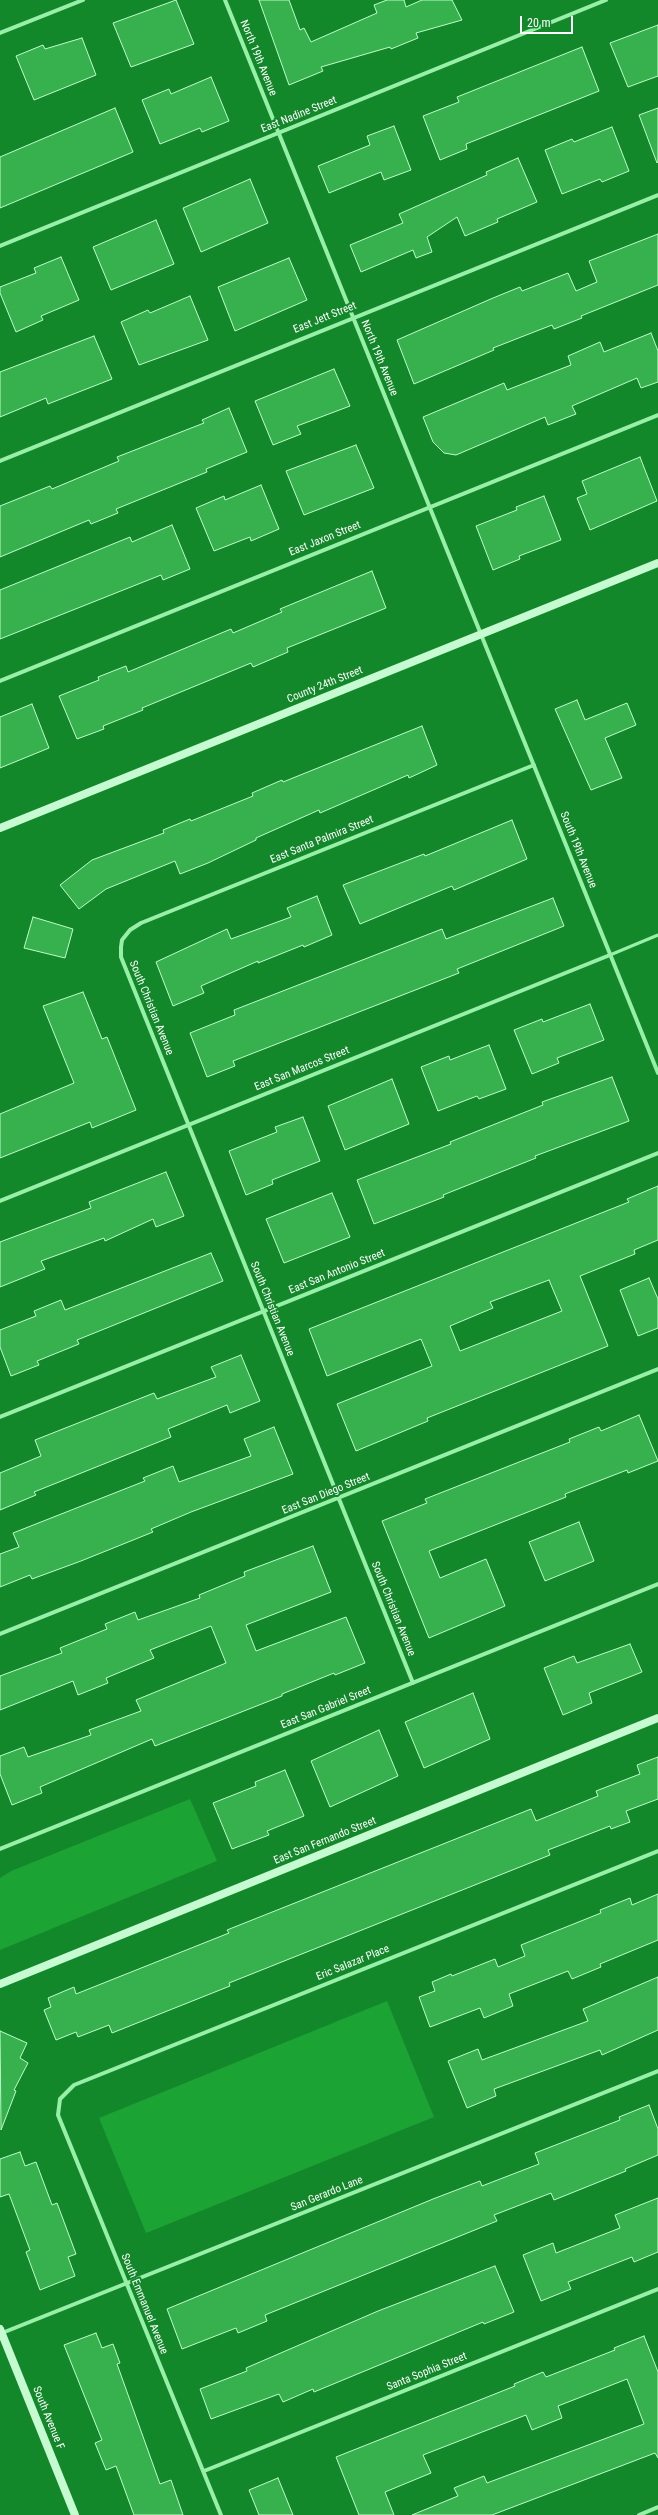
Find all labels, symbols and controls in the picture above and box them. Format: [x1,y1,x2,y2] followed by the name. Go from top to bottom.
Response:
[522,8,575,34] scale bar
[527,16,551,30] text: 20 m
[237,18,279,98] street label: North 19th Avenue
[259,94,339,136] street label: East Nadine Street
[292,299,358,337] street label: East Jett Street
[358,318,400,398] street label: North 19th Avenue
[287,519,363,559] street label: East Jaxon Street
[285,664,365,706] street label: County 24th Street
[557,810,599,890] street label: South 19th Avenue
[268,813,376,867] street label: East Santa Palmira Street
[126,959,176,1057] street label: South Christian Avenue
[253,1044,351,1094] street label: East San Marcos Street
[287,1247,387,1297] street label: East San Antonio Street
[247,1260,297,1358] street label: South Christian Avenue
[280,1470,372,1518] street label: East San Diego Street
[368,1560,418,1658] street label: South Christian Avenue
[279,1684,373,1732] street label: East San Gabriel Sreet
[272,1814,378,1868] street label: East San Fernando Street
[314,1942,392,1984] street label: Eric Salazar Place
[289,2174,365,2214] street label: San Gerardo Lane
[118,2252,170,2356] street label: South Emmanuel Avenue
[385,2350,469,2394] street label: Santa Sophia Street
[29,2384,67,2452] street label: South Avenue F

